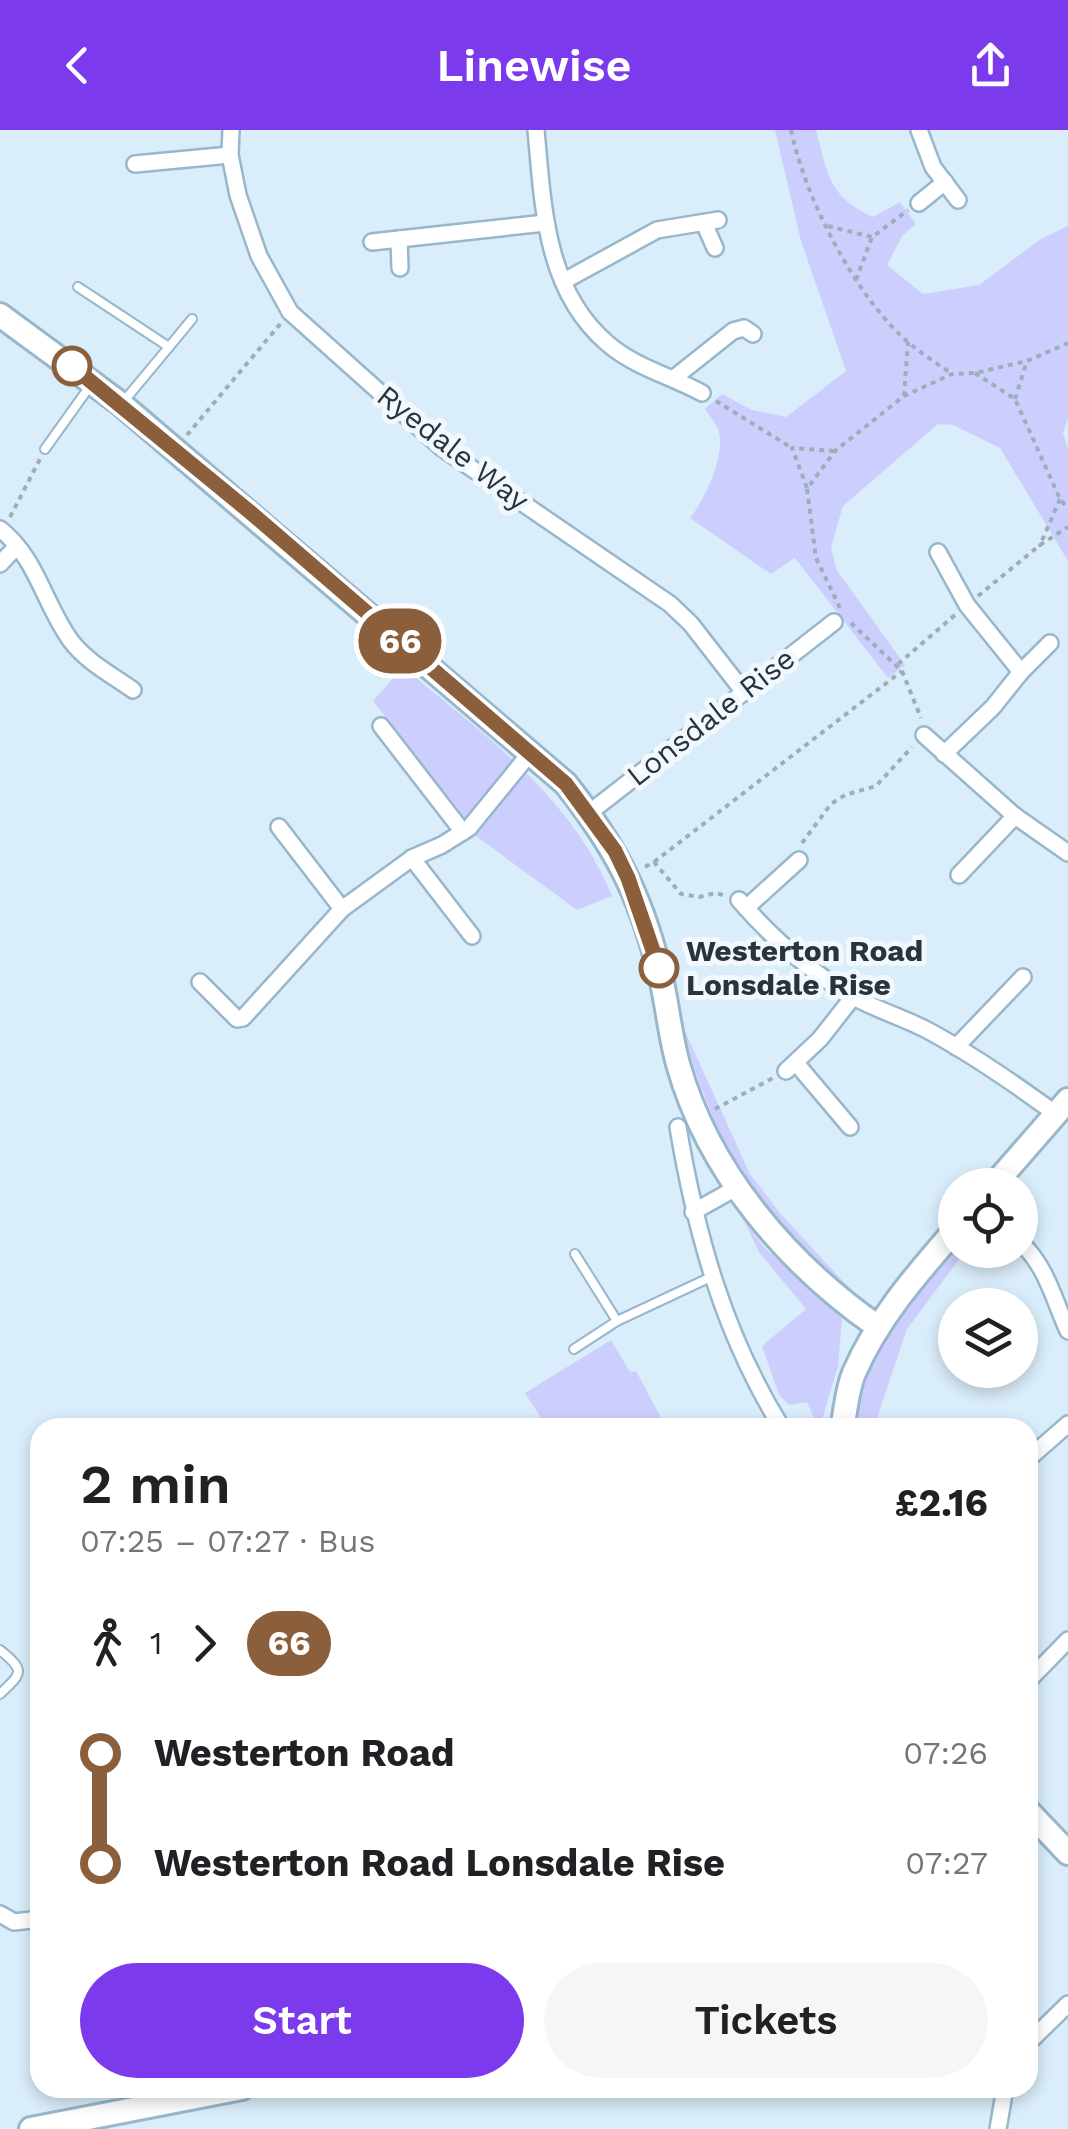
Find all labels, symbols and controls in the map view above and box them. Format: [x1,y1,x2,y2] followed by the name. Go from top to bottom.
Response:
[50,38,105,93] icon: back
[963,38,1018,93] icon: share
[436,39,632,92] text: Linewise
[53,347,91,385] unlabelled marker
[371,378,536,518] street label: Ryedale Way
[355,608,445,674] line badge: 66
[378,620,422,662] text: 66
[620,640,802,793] street label: Lonsdale Rise
[686,933,923,1002] place label: Westerton Road Lonsdale Rise
[640,949,678,987] marker: Westerton Road Lonsdale Rise
[938,1168,1038,1388] map controls
[938,1168,1038,1268] button: locate
[938,1288,1038,1388] button: layers
[80,1452,231,1516] text: 2 min
[895,1481,988,1525] text: £2.16
[80,1522,375,1560] text: 07:25 – 07:27 · Bus
[80,1616,135,1671] icon: walk
[177,1616,232,1671] icon: forward
[267,1622,311,1664] text: 66
[150,1624,162,1662] text: 1
[154,1731,455,1775] text: Westerton Road
[903,1734,988,1772] text: 07:26
[154,1841,725,1885] text: Westerton Road Lonsdale Rise
[905,1844,988,1882] text: 07:27
[80,1963,524,2078] button: Start
[544,1963,988,2078] button: Tickets

